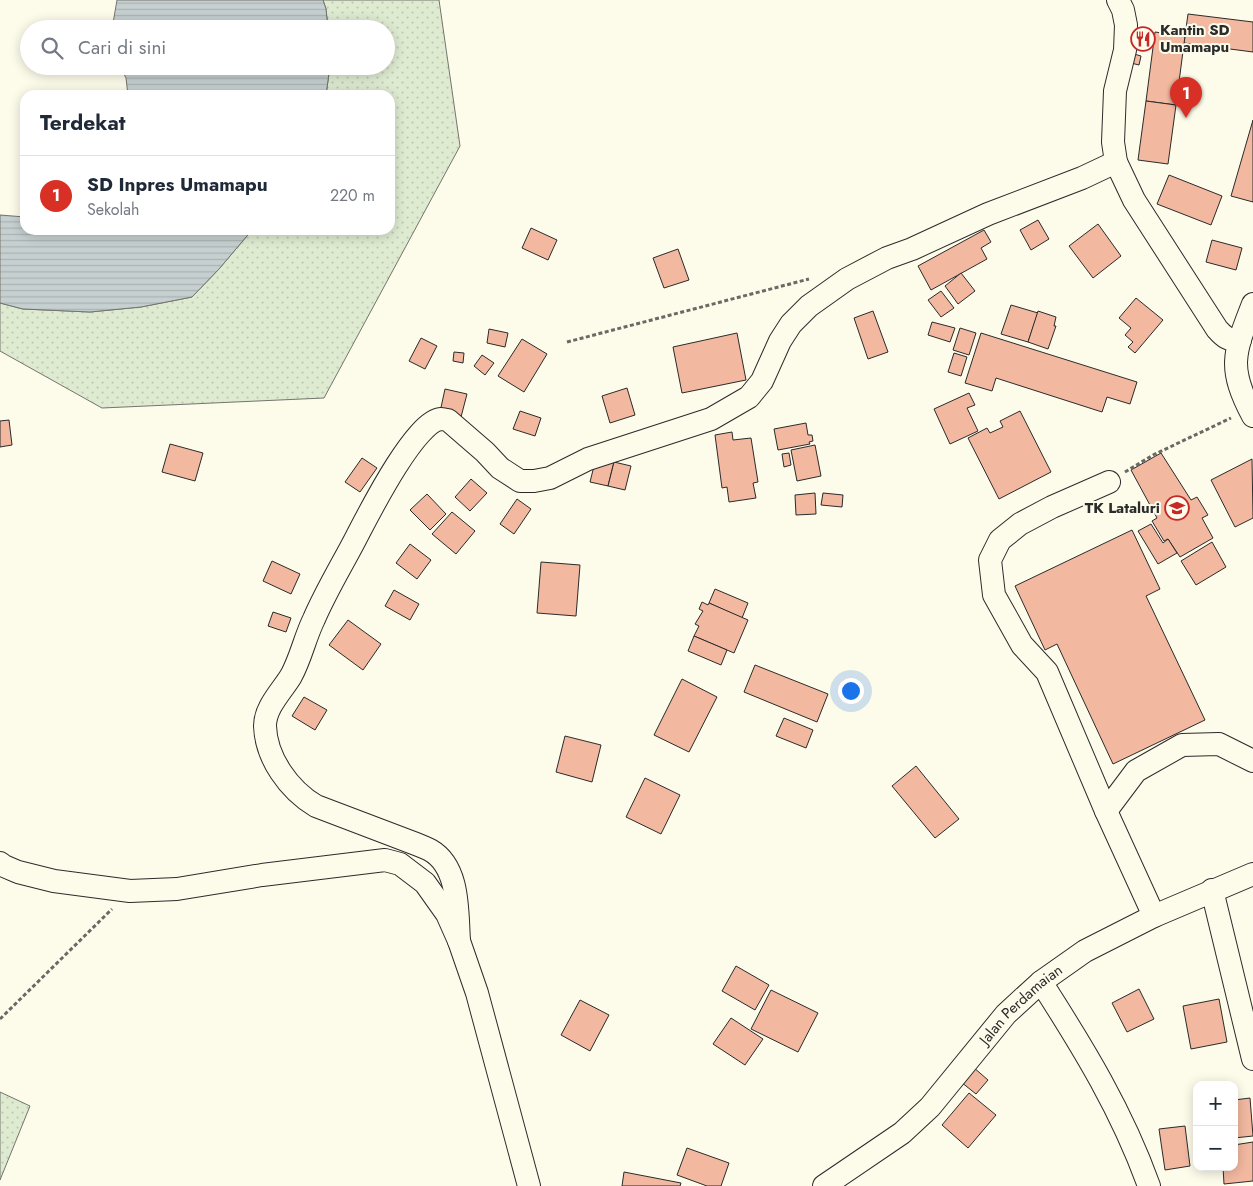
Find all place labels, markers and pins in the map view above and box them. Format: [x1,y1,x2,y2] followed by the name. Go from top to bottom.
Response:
[1160,19,1230,58] place label: Kantin SD Umamapu
[1130,26,1156,52] restaurant icon: Kantin SD Umamapu
[1170,77,1202,118] pin: 1
[1164,495,1190,521] school or university icon: TK Lataluri
[1085,497,1160,519] place label: TK Lataluri

